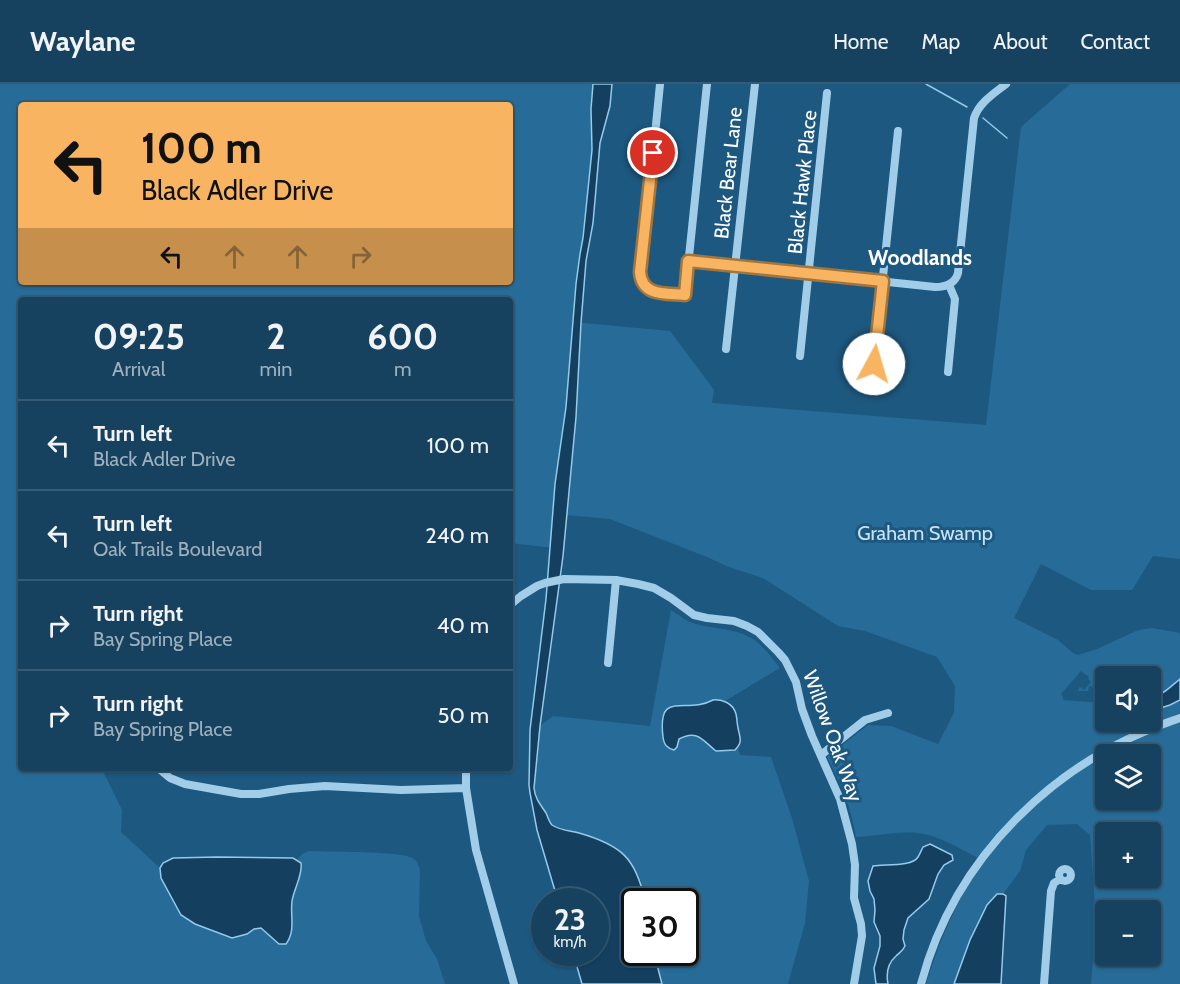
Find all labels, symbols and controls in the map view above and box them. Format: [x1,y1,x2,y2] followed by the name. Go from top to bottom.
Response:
[30,24,136,58] text: Waylane
[833,29,889,54] text: Home
[922,29,960,54] text: Map
[993,29,1047,54] text: About
[1080,29,1150,54] text: Contact
[709,106,747,240] street label: Black Bear Lane
[783,109,821,255] street label: Black Hawk Place
[141,122,262,174] text: 100 m
[42,126,120,204] icon: left
[627,127,678,178] pin
[636,136,669,169] icon: arrive
[141,174,333,207] text: Black Adler Drive
[155,240,188,273] icon: left
[218,240,251,273] icon: ahead
[281,240,314,273] icon: ahead
[344,240,377,273] icon: right
[868,245,972,270] district label: Woodlands
[93,314,185,358] text: 09:25
[266,314,285,358] text: 2
[367,314,438,358] text: 600
[842,332,906,396] position arrow
[112,357,165,381] text: Arrival
[259,357,292,381] text: min
[394,357,412,381] text: m
[93,420,172,447] text: Turn left
[42,429,75,462] icon: left
[427,432,489,459] text: 100 m
[93,447,235,471] text: Black Adler Drive
[93,510,172,537] text: Turn left
[42,519,75,552] icon: left
[857,521,993,545] park label: Graham Swamp
[425,522,489,549] text: 240 m
[93,537,262,561] text: Oak Trails Boulevard
[93,600,183,627] text: Turn right
[42,609,75,642] icon: right
[437,612,489,639] text: 40 m
[93,627,232,651] text: Bay Spring Place
[1095,666,1161,966] map controls
[1095,666,1161,732] button: sound
[798,667,868,805] street label: Willow Oak Way
[93,690,183,717] text: Turn right
[42,699,75,732] icon: right
[437,702,489,729] text: 50 m
[93,717,232,741] text: Bay Spring Place
[1095,744,1161,810] button: layers
[1095,822,1161,888] button: +
[621,888,699,966] speed limit sign: 30
[1095,900,1161,966] button: −
[554,901,586,938] text: 23
[554,933,586,951] text: km/h

